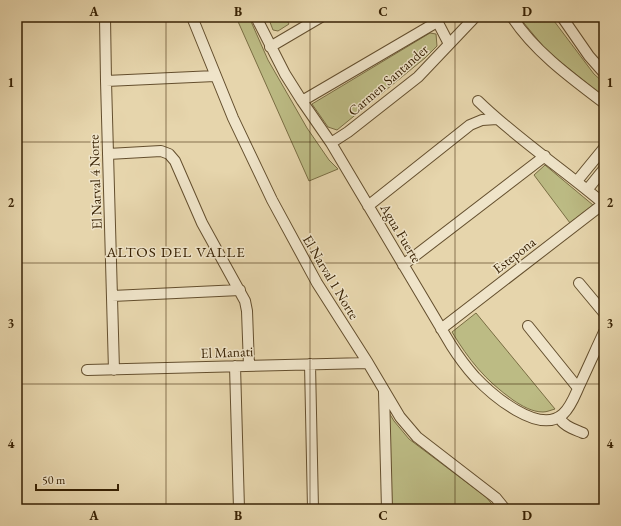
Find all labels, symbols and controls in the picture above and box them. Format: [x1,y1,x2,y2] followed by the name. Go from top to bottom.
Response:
[88,3,99,20] text: A
[234,3,242,20] text: B
[378,3,388,20] text: C
[522,3,532,20] text: D
[344,40,432,120] street label: Carmen Santander
[8,74,15,91] text: 1
[607,74,614,91] text: 1
[84,134,106,230] street label: El Narval 4 Norte
[8,194,15,211] text: 2
[607,194,614,211] text: 2
[376,199,426,266] street label: Agua Fuerte
[299,232,363,323] street label: El Narval 1 Norte
[489,232,539,277] street label: Estepona
[105,242,246,261] district label: ALTOS DEL VALLE
[8,315,15,332] text: 3
[607,315,614,332] text: 3
[200,342,254,362] street label: El Manati
[8,435,15,452] text: 4
[607,435,614,452] text: 4
[36,466,118,492] scale bar
[42,472,66,488] text: 50 m
[88,507,99,524] text: A
[234,507,242,524] text: B
[378,507,388,524] text: C
[522,507,532,524] text: D

